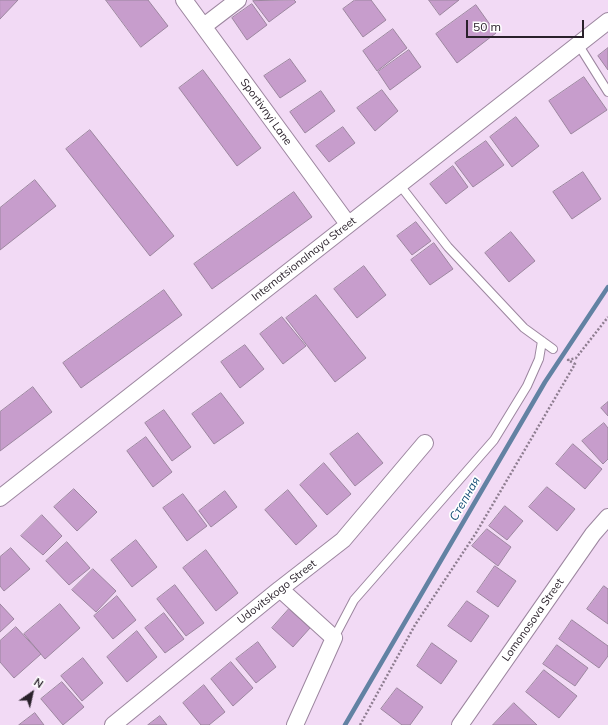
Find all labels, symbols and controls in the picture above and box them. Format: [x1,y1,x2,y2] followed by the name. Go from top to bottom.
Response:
[468,12,586,38] scale bar
[473,19,501,34] text: 50 m
[237,76,295,148] street label: Sportivnyi Lane
[249,214,359,304] street label: Internatsionalnaya Street
[447,474,483,524] water label: Степная
[235,557,319,627] street label: Udovitskogo Street
[499,576,567,664] street label: Lomonosova Street
[12,673,52,713] north arrow
[31,675,46,691] text: N

